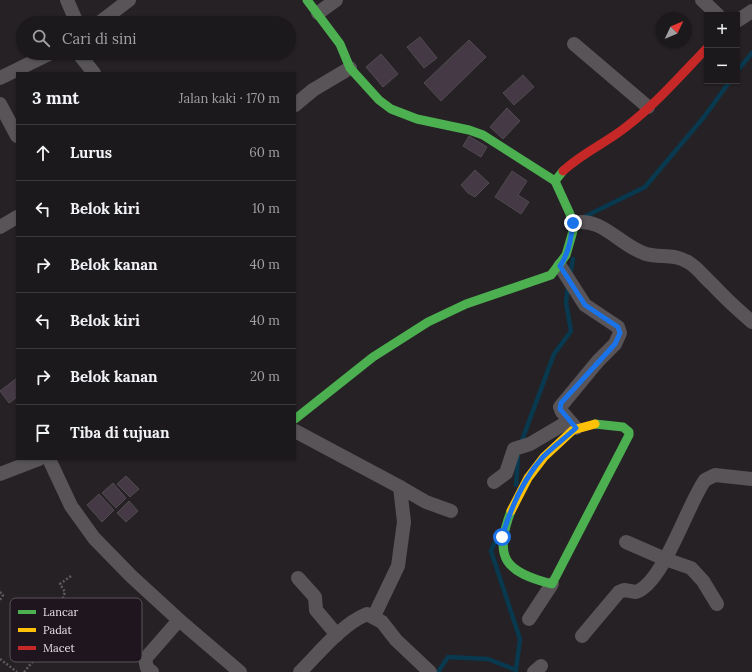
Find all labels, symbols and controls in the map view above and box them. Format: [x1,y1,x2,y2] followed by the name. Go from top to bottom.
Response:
[656,12,692,48] north arrow
[704,12,740,84] map controls
[704,12,740,48] button: +
[16,16,296,60] search box
[30,27,52,49] icon: search
[62,29,137,48] text: Cari di sini
[704,48,740,84] button: −
[32,87,79,109] text: 3 mnt
[179,90,280,107] text: Jalan kaki · 170 m
[32,142,54,164] icon: ahead
[70,143,112,162] text: Lurus
[249,144,280,161] text: 60 m
[32,198,54,220] icon: left
[70,199,140,218] text: Belok kiri
[252,200,280,217] text: 10 m
[564,214,582,232] route end
[32,254,54,276] icon: right
[70,255,158,274] text: Belok kanan
[250,256,280,273] text: 40 m
[32,310,54,332] icon: left
[70,311,140,330] text: Belok kiri
[250,312,280,329] text: 40 m
[32,366,54,388] icon: right
[70,367,158,386] text: Belok kanan
[250,368,280,385] text: 20 m
[32,422,54,444] icon: arrive
[70,423,169,442] text: Tiba di tujuan
[493,528,511,546] route start
[10,598,142,662] legend
[43,605,78,619] text: Lancar
[43,623,72,637] text: Padat
[43,641,75,655] text: Macet

